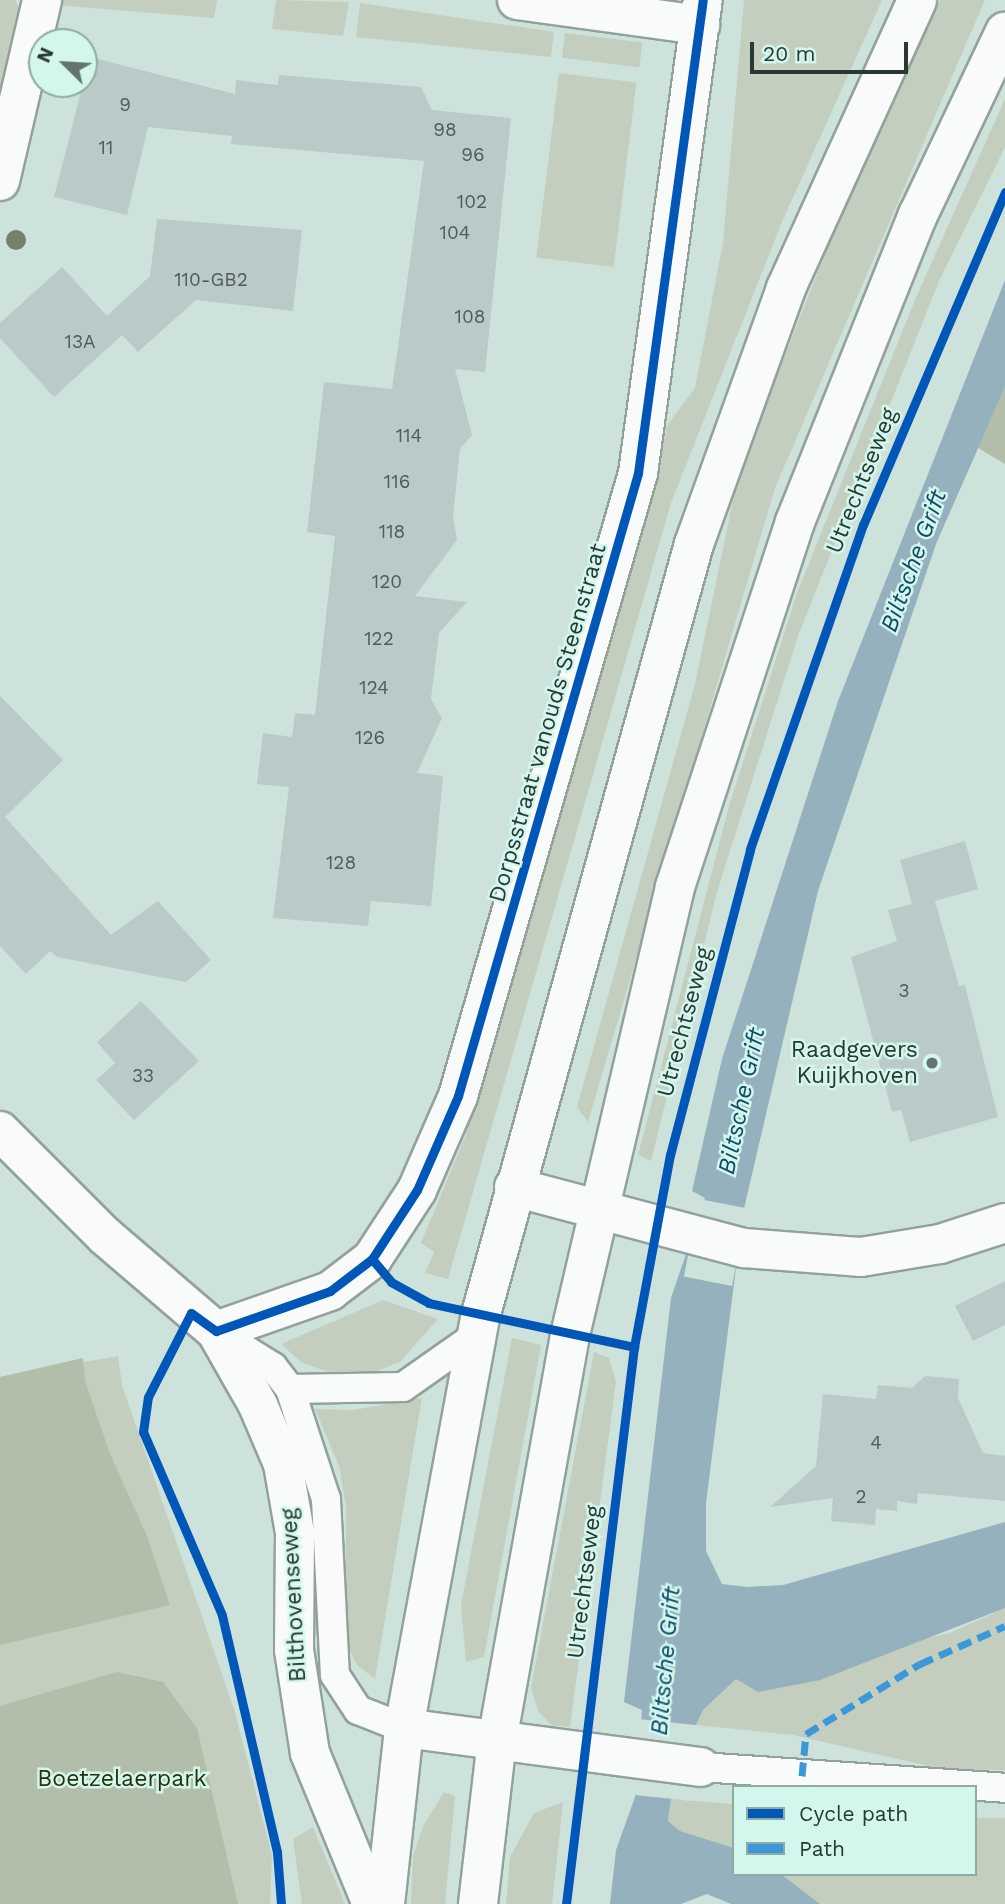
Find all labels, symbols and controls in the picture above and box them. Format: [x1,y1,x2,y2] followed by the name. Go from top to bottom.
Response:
[28,28,98,98] north arrow
[753,28,911,72] scale bar
[763,41,815,66] text: 20 m
[32,44,59,66] text: N
[119,94,131,116] house number: 9
[433,119,457,141] house number: 98
[99,137,113,159] house number: 11
[461,144,485,166] house number: 96
[457,191,487,213] house number: 102
[440,222,470,244] house number: 104
[174,269,248,291] house number: 110-GB2
[455,306,485,328] house number: 108
[64,331,96,353] house number: 13A
[820,404,904,558] street label: Utrechtseweg
[396,425,422,447] house number: 114
[384,471,410,493] house number: 116
[875,486,953,636] water label: Biltsche Grift
[379,521,405,543] house number: 118
[483,540,613,906] street label: Dorpsstraat vanouds Steenstraat
[372,571,402,593] house number: 120
[364,628,394,650] house number: 122
[359,677,389,699] house number: 124
[355,727,385,749] house number: 126
[326,852,356,874] house number: 128
[652,944,718,1100] street label: Utrechtseweg
[898,980,910,1002] house number: 3
[712,1025,772,1177] water label: Biltsche Grift
[791,1036,918,1090] place label: Raadgevers Kuijkhoven
[924,1055,940,1071] marker: Raadgevers Kuijkhoven
[132,1065,154,1087] house number: 33
[870,1432,882,1454] house number: 4
[855,1486,867,1508] house number: 2
[562,1504,608,1660] street label: Utrechtseweg
[276,1507,312,1683] street label: Bilthovenseweg
[645,1585,687,1737] water label: Biltsche Grift
[37,1765,207,1793] park label: Boetzelaerpark
[732,1785,977,1876] legend
[799,1801,908,1826] text: Cycle path
[799,1836,845,1861] text: Path

